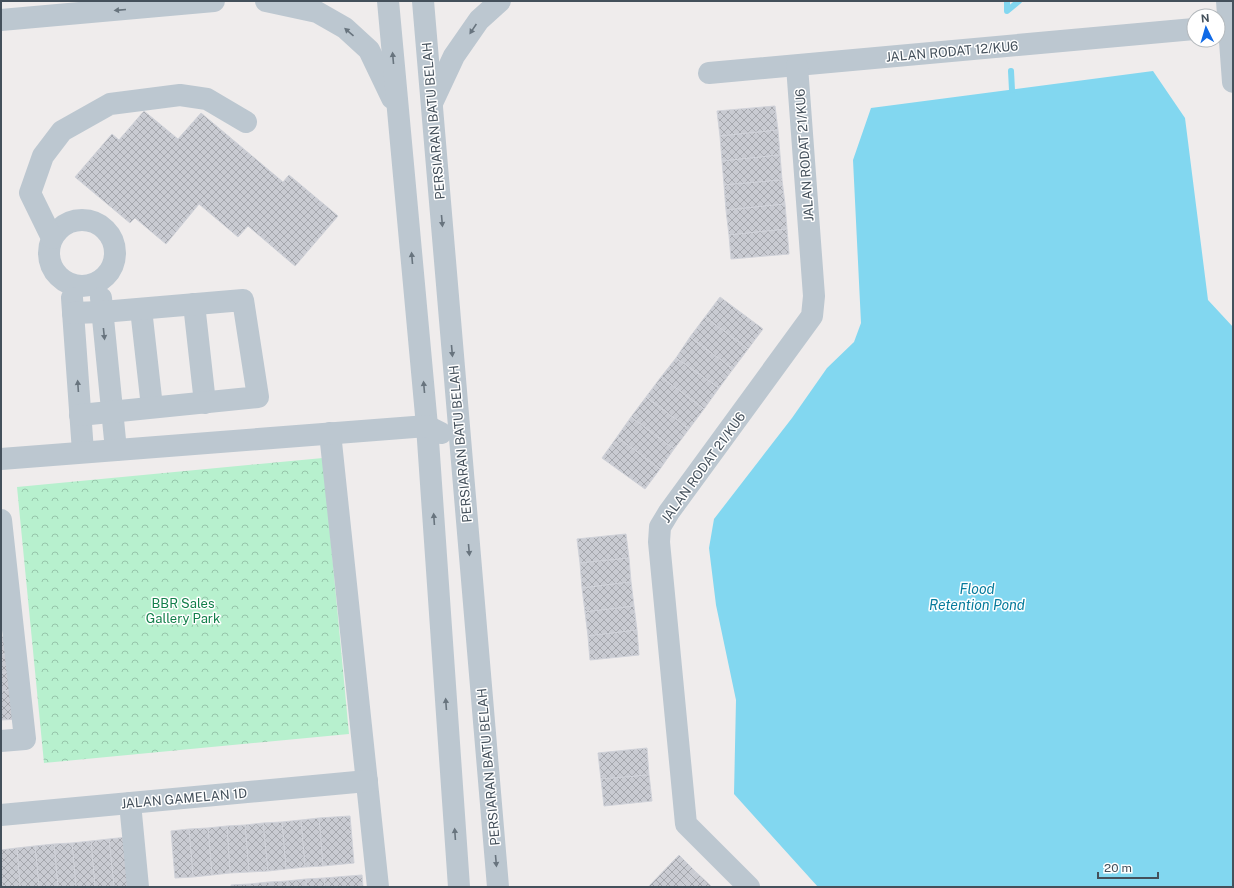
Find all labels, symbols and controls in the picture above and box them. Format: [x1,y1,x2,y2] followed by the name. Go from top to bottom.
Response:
[114,6,126,13] one-way arrow
[1186,8,1226,48] north arrow
[1200,12,1210,24] text: N
[469,23,477,34] one-way arrow
[344,28,354,37] one-way arrow
[885,38,1019,65] street label: JALAN RODAT 12/KU6
[419,42,448,200] street label: PERSIARAN BATU BELAH
[390,52,397,64] one-way arrow
[792,88,817,222] street label: JALAN RODAT 21/KU6
[438,215,445,227] one-way arrow
[408,252,415,264] one-way arrow
[101,327,107,340] one-way arrow
[449,345,456,357] one-way arrow
[446,365,475,523] street label: PERSIARAN BATU BELAH
[75,380,82,392] one-way arrow
[420,381,427,393] one-way arrow
[658,409,749,525] street label: JALAN RODAT 21/KU6
[430,513,437,525] one-way arrow
[466,544,473,556] one-way arrow
[929,581,1025,613] water label: Flood Retention Pond
[146,596,220,626] park label: BBR Sales Gallery Park
[474,688,503,846] street label: PERSIARAN BATU BELAH
[443,698,450,710] one-way arrow
[120,786,248,811] street label: JALAN GAMELAN 1D
[452,828,459,840] one-way arrow
[1098,854,1158,880] scale bar
[493,855,500,867] one-way arrow
[1104,861,1132,875] text: 20 m

